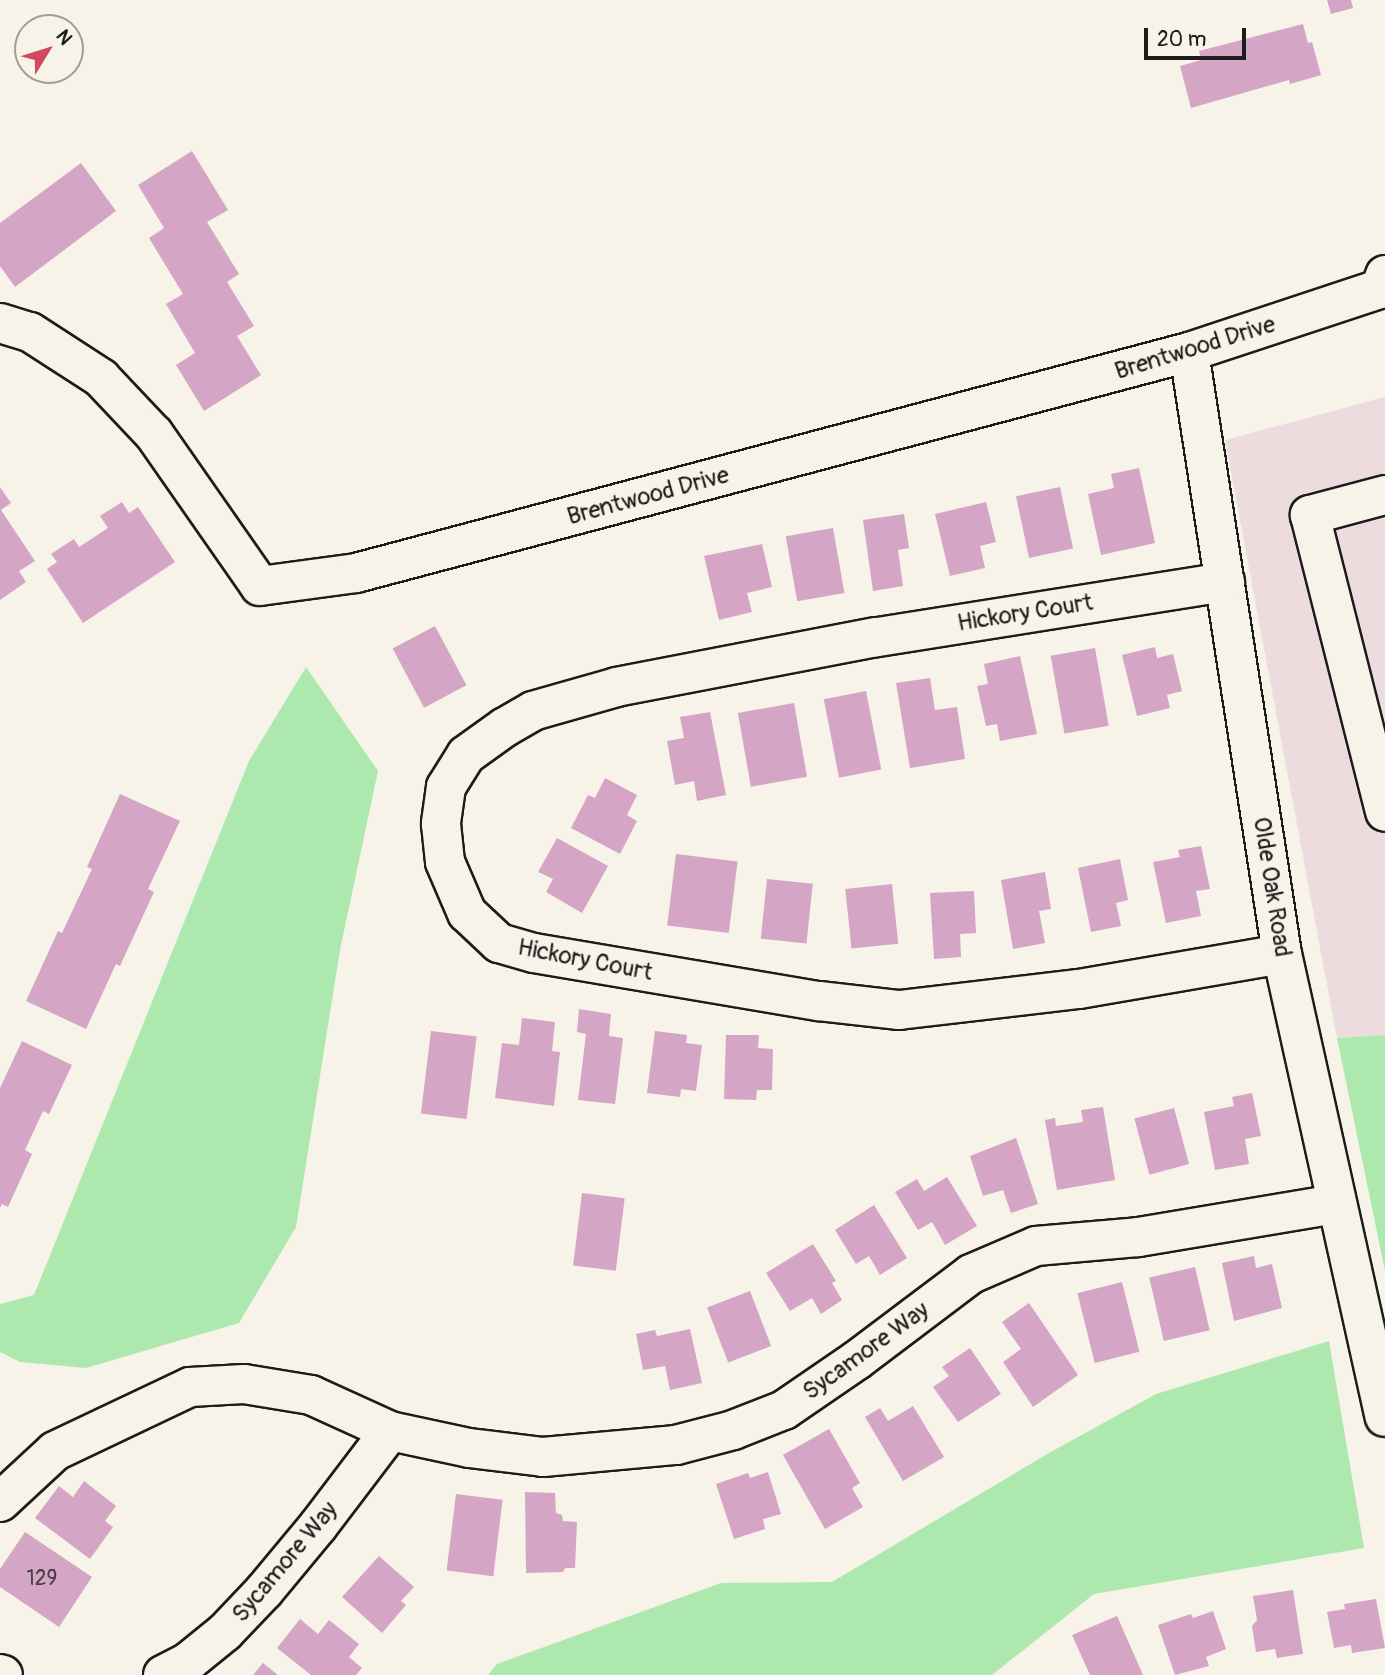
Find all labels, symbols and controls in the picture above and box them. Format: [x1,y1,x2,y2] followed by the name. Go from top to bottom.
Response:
[14,14,84,84] north arrow
[1147,14,1248,58] scale bar
[51,25,77,50] text: N
[1157,26,1206,53] text: 20 m
[1111,310,1279,386] street label: Brentwood Drive
[564,461,732,531] street label: Brentwood Drive
[955,588,1095,638] street label: Hickory Court
[1247,815,1297,959] street label: Olde Oak Road
[515,933,655,987] street label: Hickory Court
[797,1296,935,1406] street label: Sycamore Way
[226,1496,344,1628] street label: Sycamore Way
[27,1566,57,1592] house number: 129

